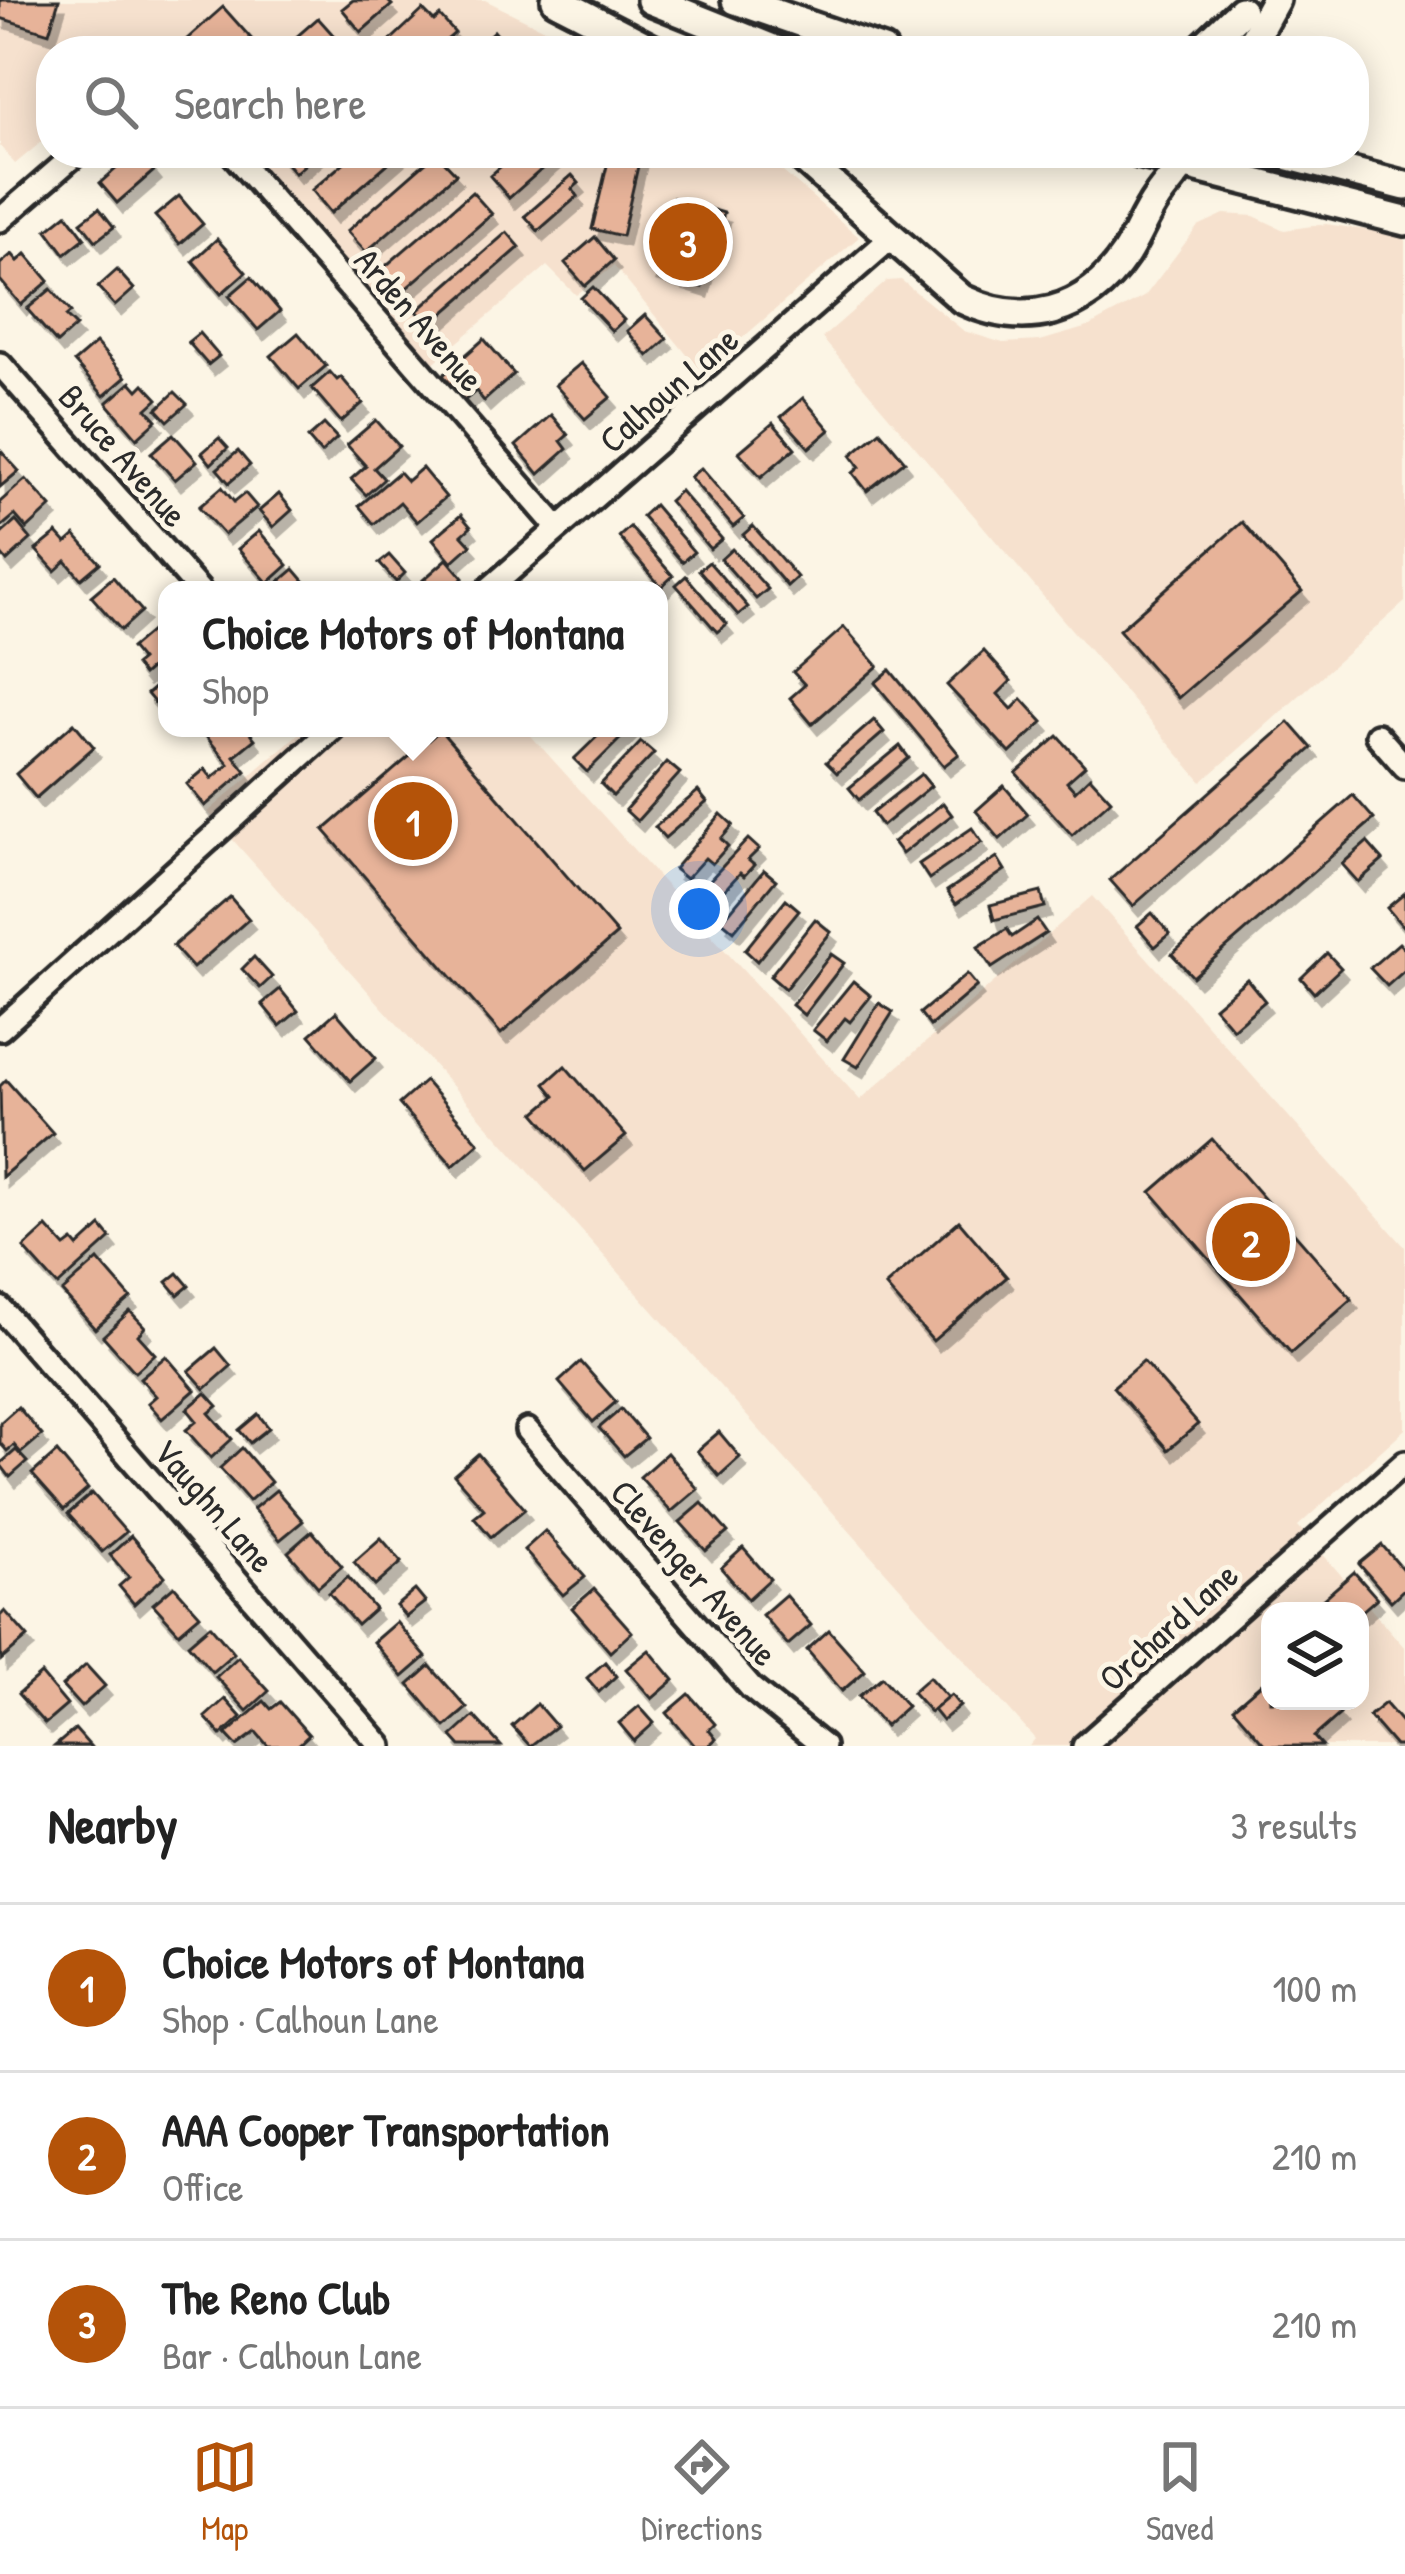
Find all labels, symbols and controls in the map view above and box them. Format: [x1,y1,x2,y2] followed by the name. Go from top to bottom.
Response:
[36,36,1369,168] search box
[78,69,144,135] icon: search
[174,72,366,133] text: Search here
[649,197,727,287] pin: 3
[344,237,496,401] street label: Arden Avenue
[588,315,748,463] street label: Calhoun Lane
[48,373,200,537] street label: Bruce Avenue
[158,581,668,737] popup
[202,602,624,663] text: Choice Motors of Montana
[202,663,269,716] text: Shop
[374,776,452,866] pin: 1
[669,879,729,939] your location
[1212,1197,1290,1287] pin: 2
[143,1428,287,1582] street label: Vaughn Lane
[600,1468,790,1676] street label: Clevenger Avenue
[1088,1550,1248,1702] street label: Orchard Lane
[1261,1602,1369,1710] map controls
[1261,1602,1369,1710] button: layers
[48,1790,178,1859] text: Nearby
[1231,1798,1357,1851] text: 3 results
[162,1931,584,1992] text: Choice Motors of Montana
[80,1961,94,2014] text: 1
[1272,1961,1357,2014] text: 100 m
[162,1992,439,2045] text: Shop · Calhoun Lane
[162,2099,610,2160] text: AAA Cooper Transportation
[78,2129,96,2182] text: 2
[1272,2129,1357,2182] text: 210 m
[162,2160,244,2213] text: Office
[162,2267,391,2328] text: The Reno Club
[78,2297,96,2350] text: 3
[1272,2297,1357,2350] text: 210 m
[162,2328,422,2381] text: Bar · Calhoun Lane
[192,2434,258,2550] tab: Map
[641,2434,763,2550] tab: Directions
[1146,2434,1213,2550] tab: Saved

